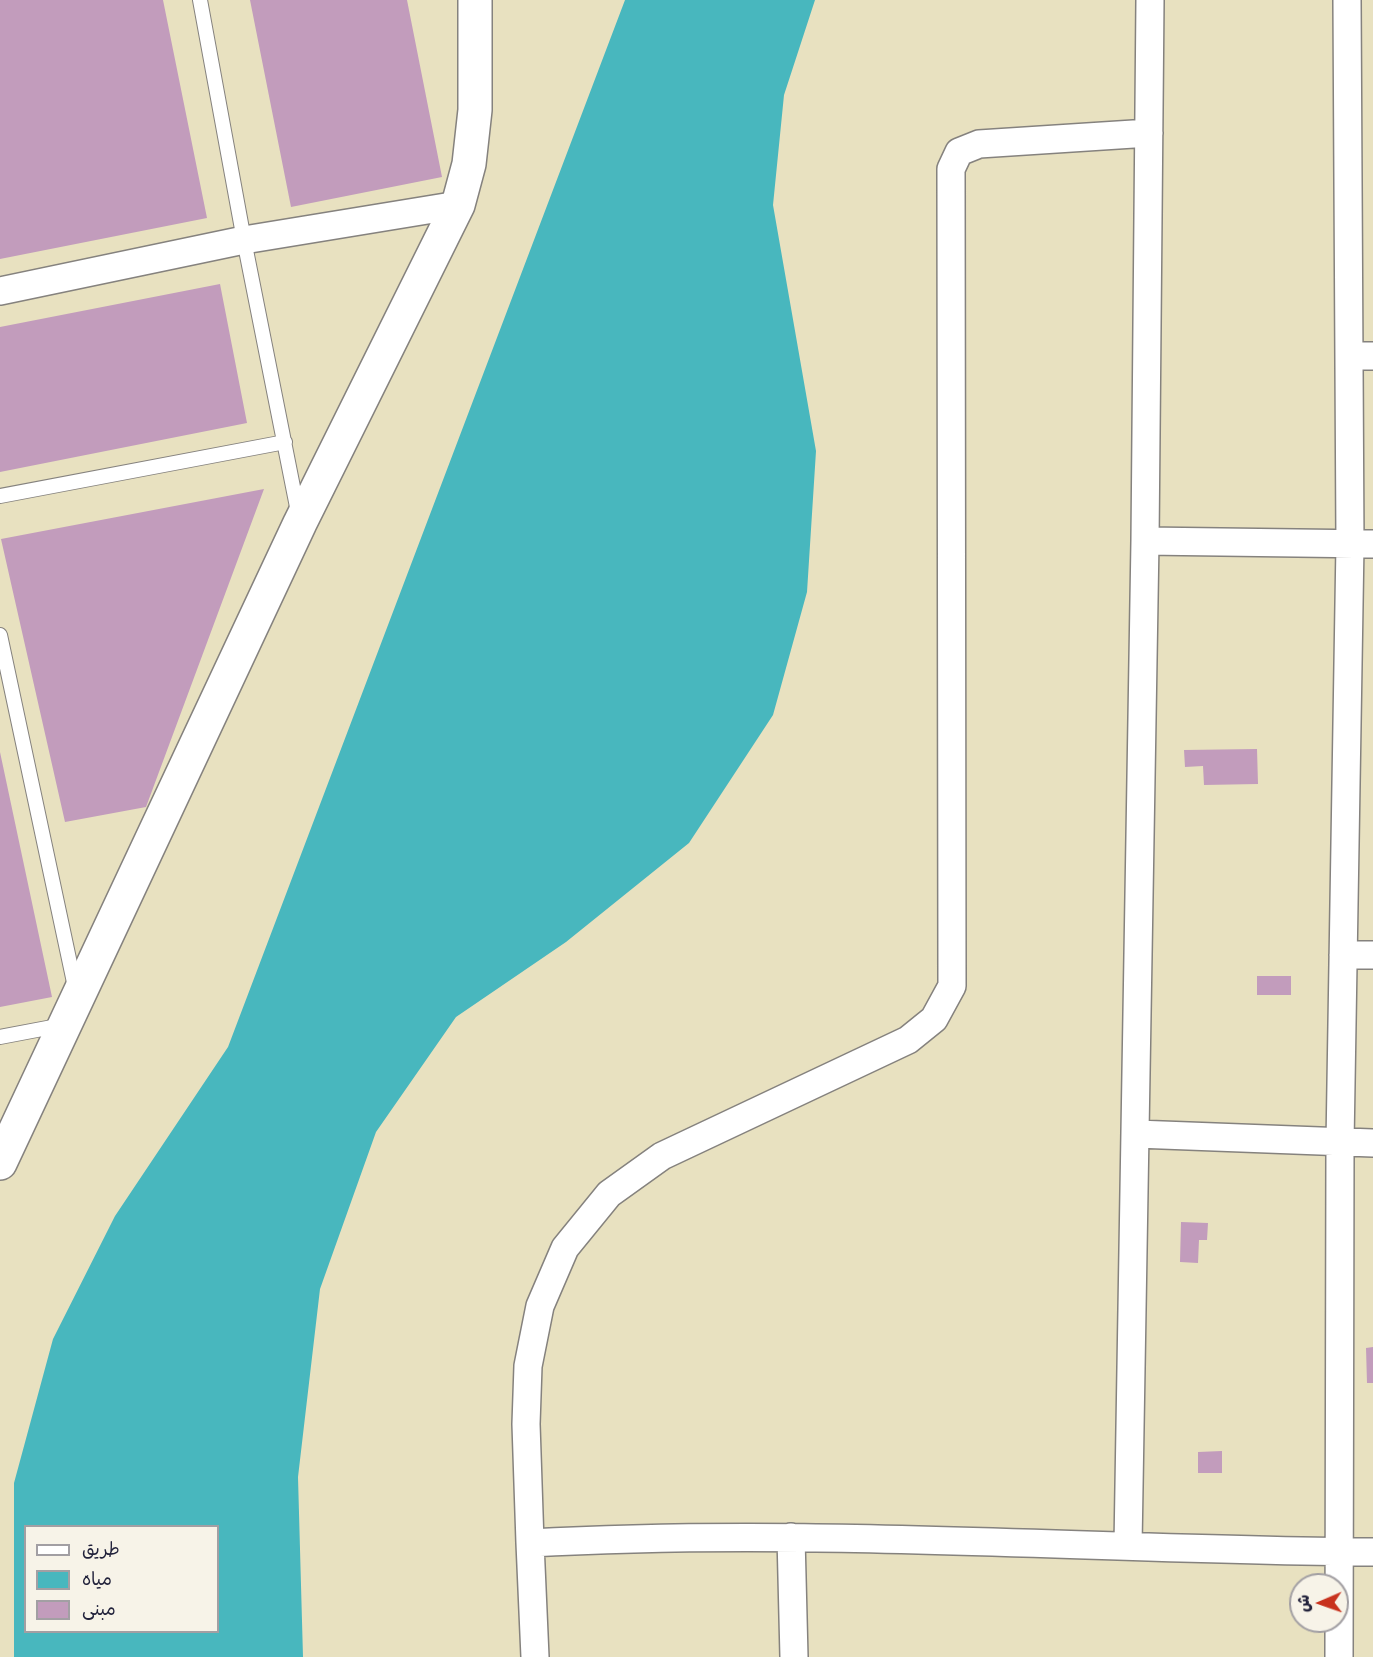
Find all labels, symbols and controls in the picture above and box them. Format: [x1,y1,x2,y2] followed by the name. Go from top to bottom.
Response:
[24,1525,219,1633] legend
[82,1536,120,1560] text: طريق
[82,1566,112,1590] text: مياه
[1289,1573,1349,1633] north arrow
[1292,1594,1313,1613] text: ش
[82,1596,116,1620] text: مبنى

